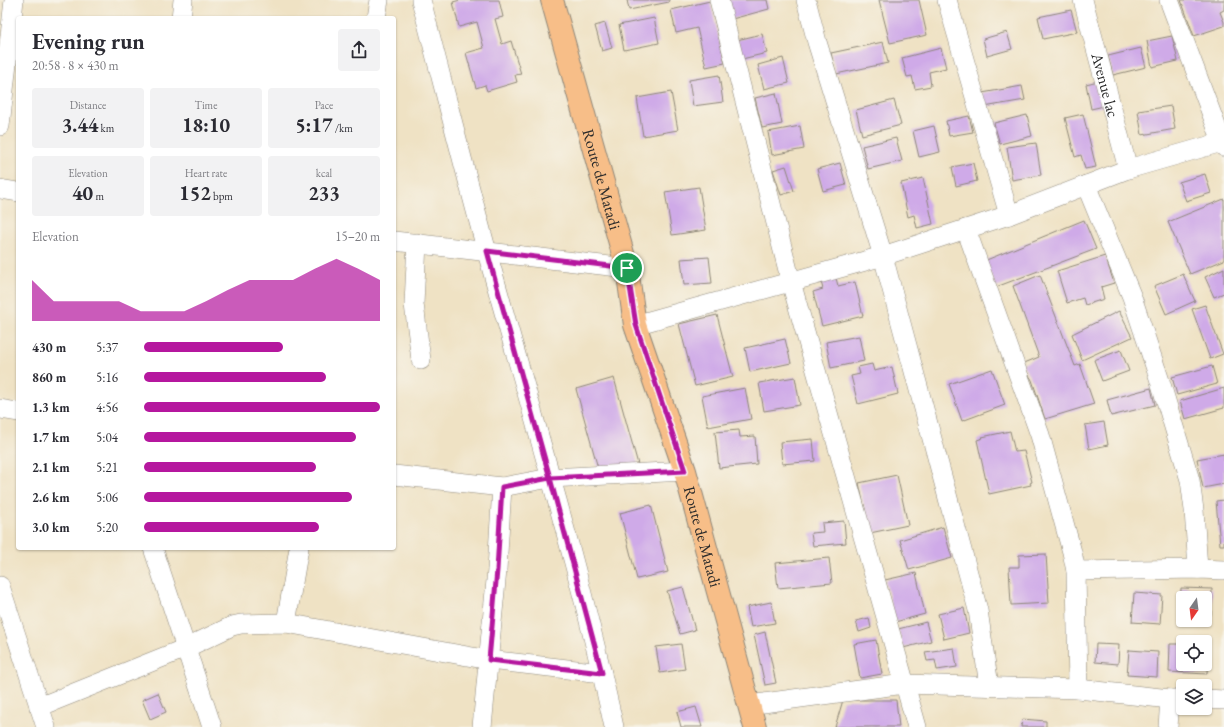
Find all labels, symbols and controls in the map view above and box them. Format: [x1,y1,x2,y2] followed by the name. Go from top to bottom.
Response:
[32,27,145,56] text: Evening run
[338,29,380,71] button: share
[1086,50,1124,120] street label: Avenue lac
[32,57,119,74] text: 20:58 · 8 × 430 m
[70,98,106,112] text: Distance
[195,98,217,112] text: Time
[315,98,333,112] text: Pace
[62,112,98,138] text: 3.44
[182,112,230,138] text: 18:10
[295,112,333,138] text: 5:17
[98,121,114,135] text: km
[333,121,353,135] text: /km
[578,126,626,232] street label: Route de Matadi
[68,166,108,180] text: Elevation
[185,166,227,180] text: Heart rate
[316,166,332,180] text: kcal
[72,180,93,206] text: 40
[179,180,211,206] text: 152
[308,180,340,206] text: 233
[93,189,104,203] text: m
[211,189,233,203] text: bpm
[32,228,79,245] text: Elevation
[335,228,380,245] text: 15–20 m
[610,251,644,285] pin
[616,257,638,279] icon: arrive
[32,339,66,356] text: 430 m
[96,339,118,356] text: 5:37
[32,369,66,386] text: 860 m
[96,369,118,386] text: 5:16
[32,399,70,416] text: 1.3 km
[96,399,118,416] text: 4:56
[32,429,70,446] text: 1.7 km
[96,429,118,446] text: 5:04
[32,459,70,476] text: 2.1 km
[96,459,118,476] text: 5:21
[679,484,726,589] street label: Route de Matadi
[32,489,70,506] text: 2.6 km
[96,489,118,506] text: 5:06
[32,519,70,536] text: 3.0 km
[96,519,118,536] text: 5:20
[1176,591,1212,627] north arrow
[1176,591,1212,715] map controls
[1176,635,1212,671] button: locate
[1176,679,1212,715] button: layers

